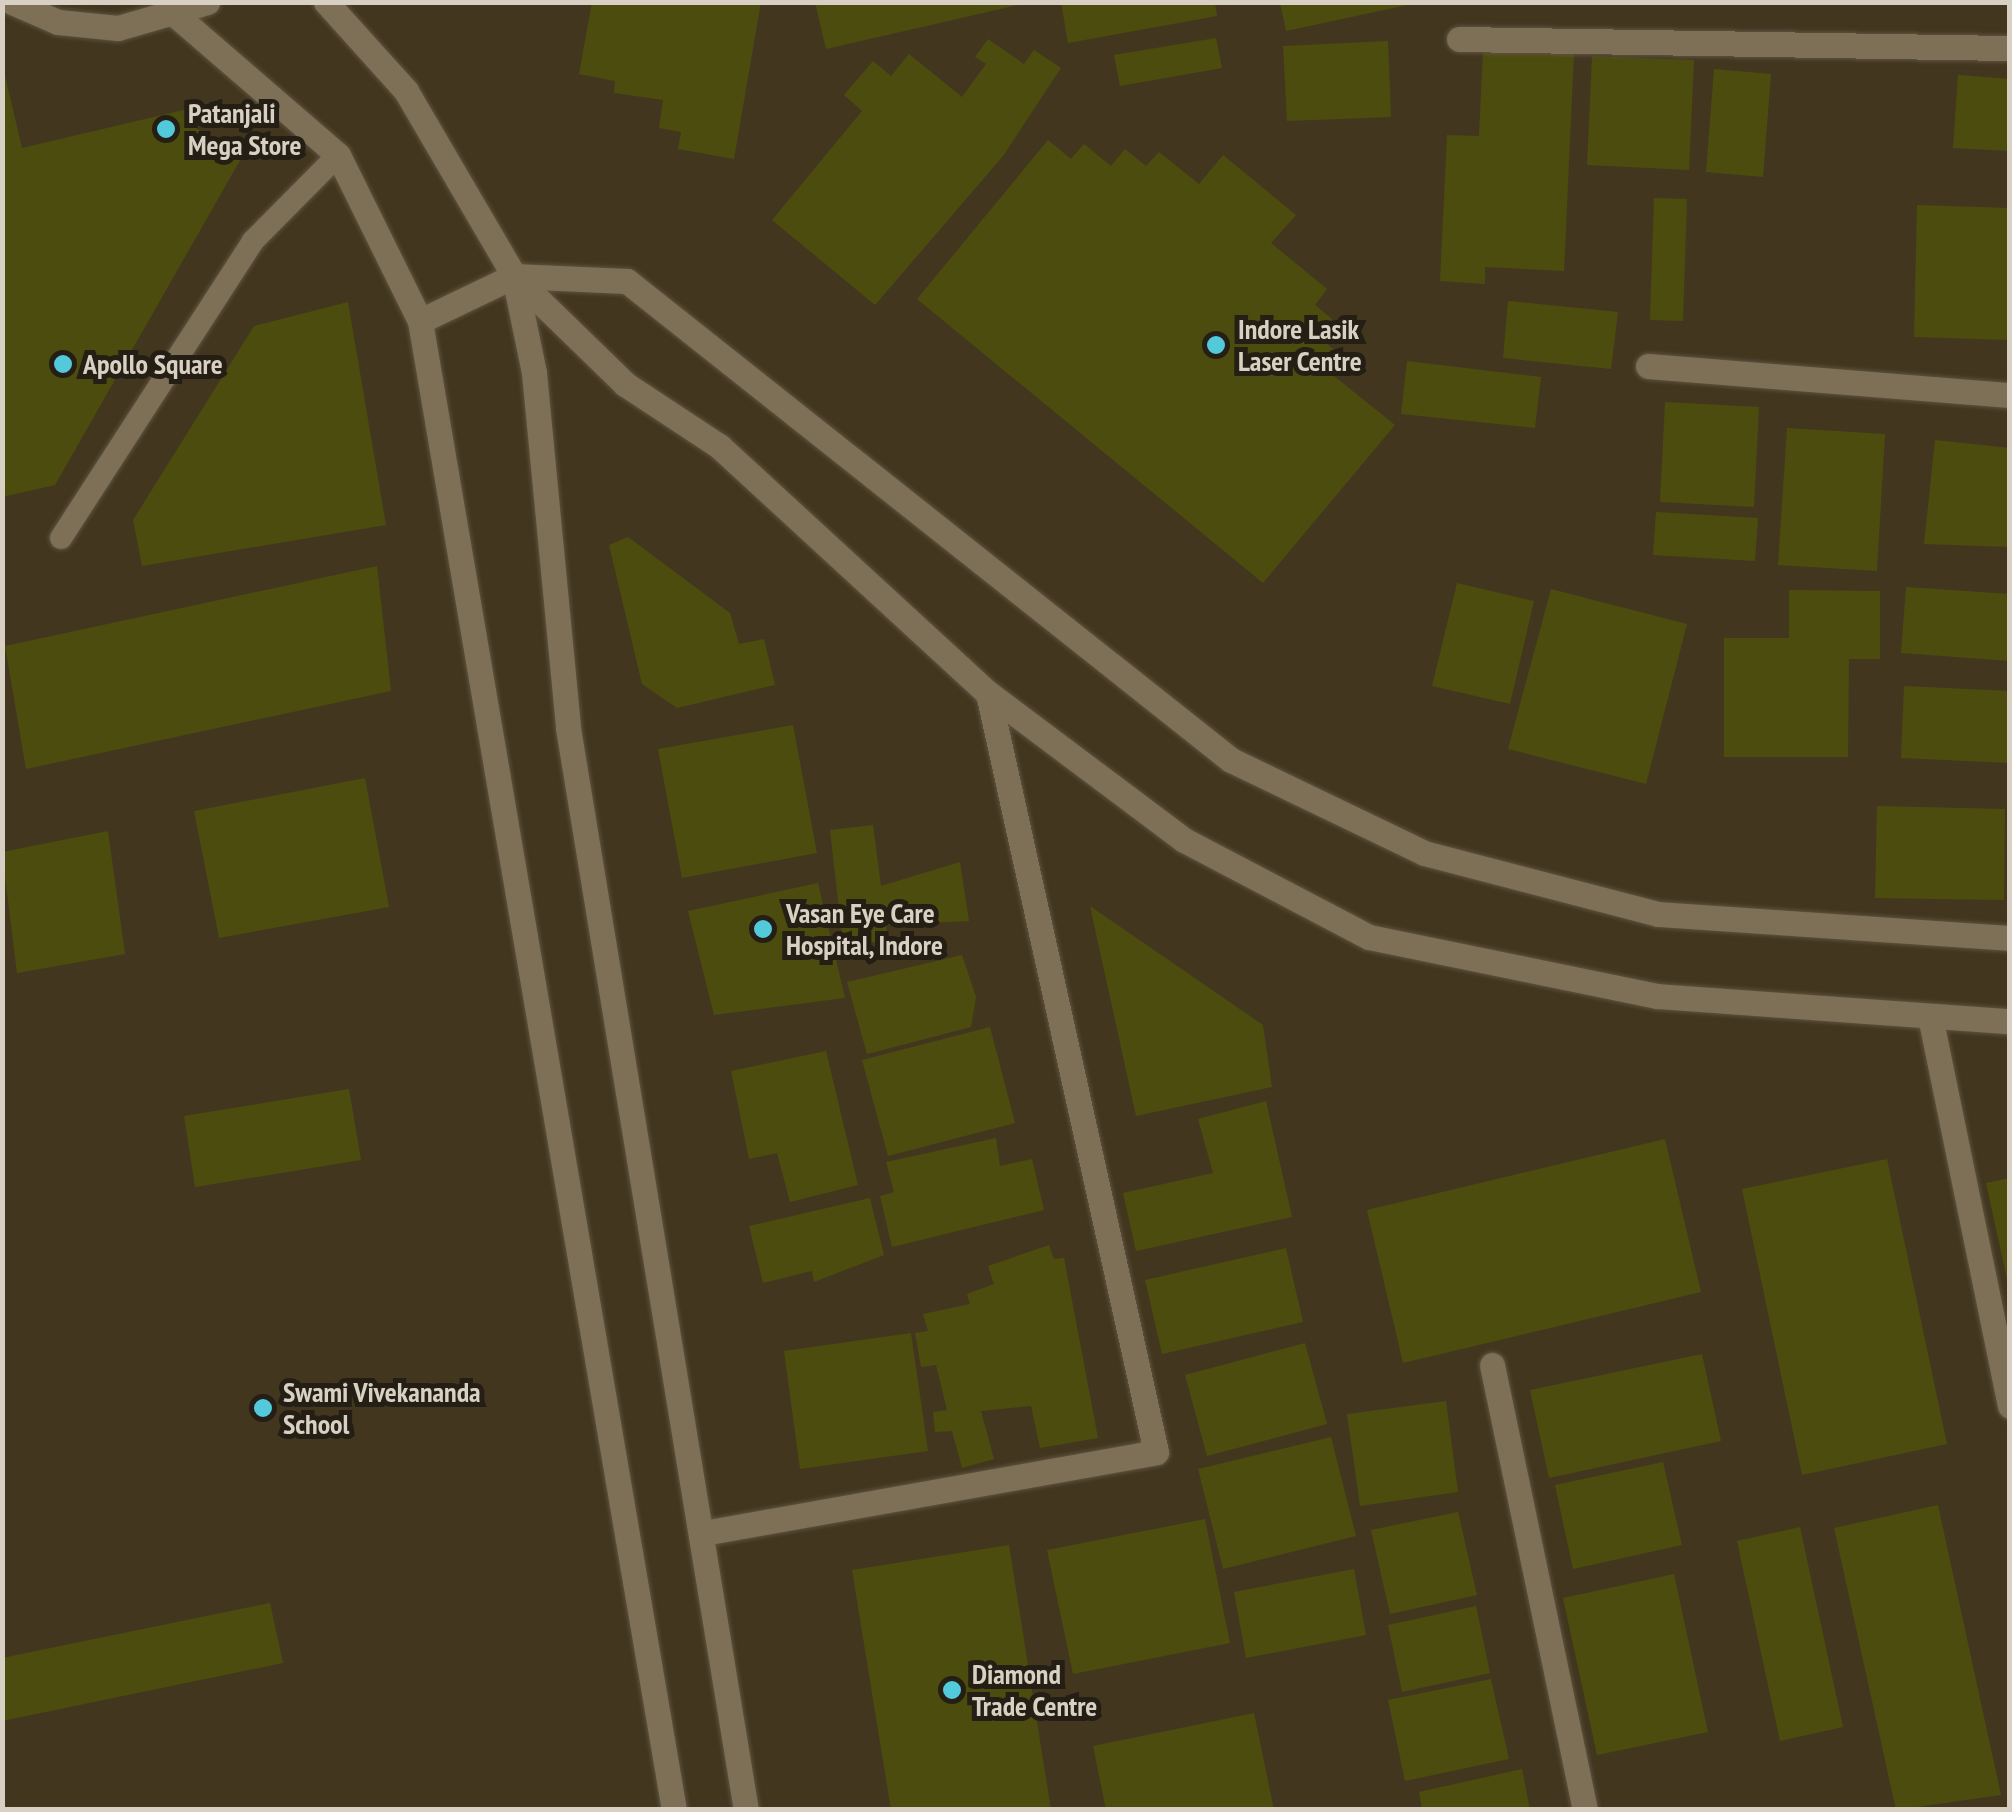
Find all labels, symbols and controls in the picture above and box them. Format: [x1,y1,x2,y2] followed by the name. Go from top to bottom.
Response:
[188,96,301,162] place label: Patanjali Mega Store
[153,116,179,142] marker: Patanjali Mega Store
[1238,312,1362,378] place label: Indore Lasik Laser Centre
[1203,332,1229,358] marker: Indore Lasik Laser Centre
[83,347,223,381] place label: Apollo Square
[52,353,74,375] marker: Apollo Square
[786,896,945,962] place label: Vasan Eye Care Hospital, Indore
[750,916,776,942] marker: Vasan Eye Care Hospital, Indore
[283,1375,481,1441] place label: Swami Vivekananda School
[252,1397,274,1419] marker: Swami Vivekananda School
[972,1657,1098,1723] place label: Diamond Trade Centre
[941,1679,963,1701] marker: Diamond Trade Centre

